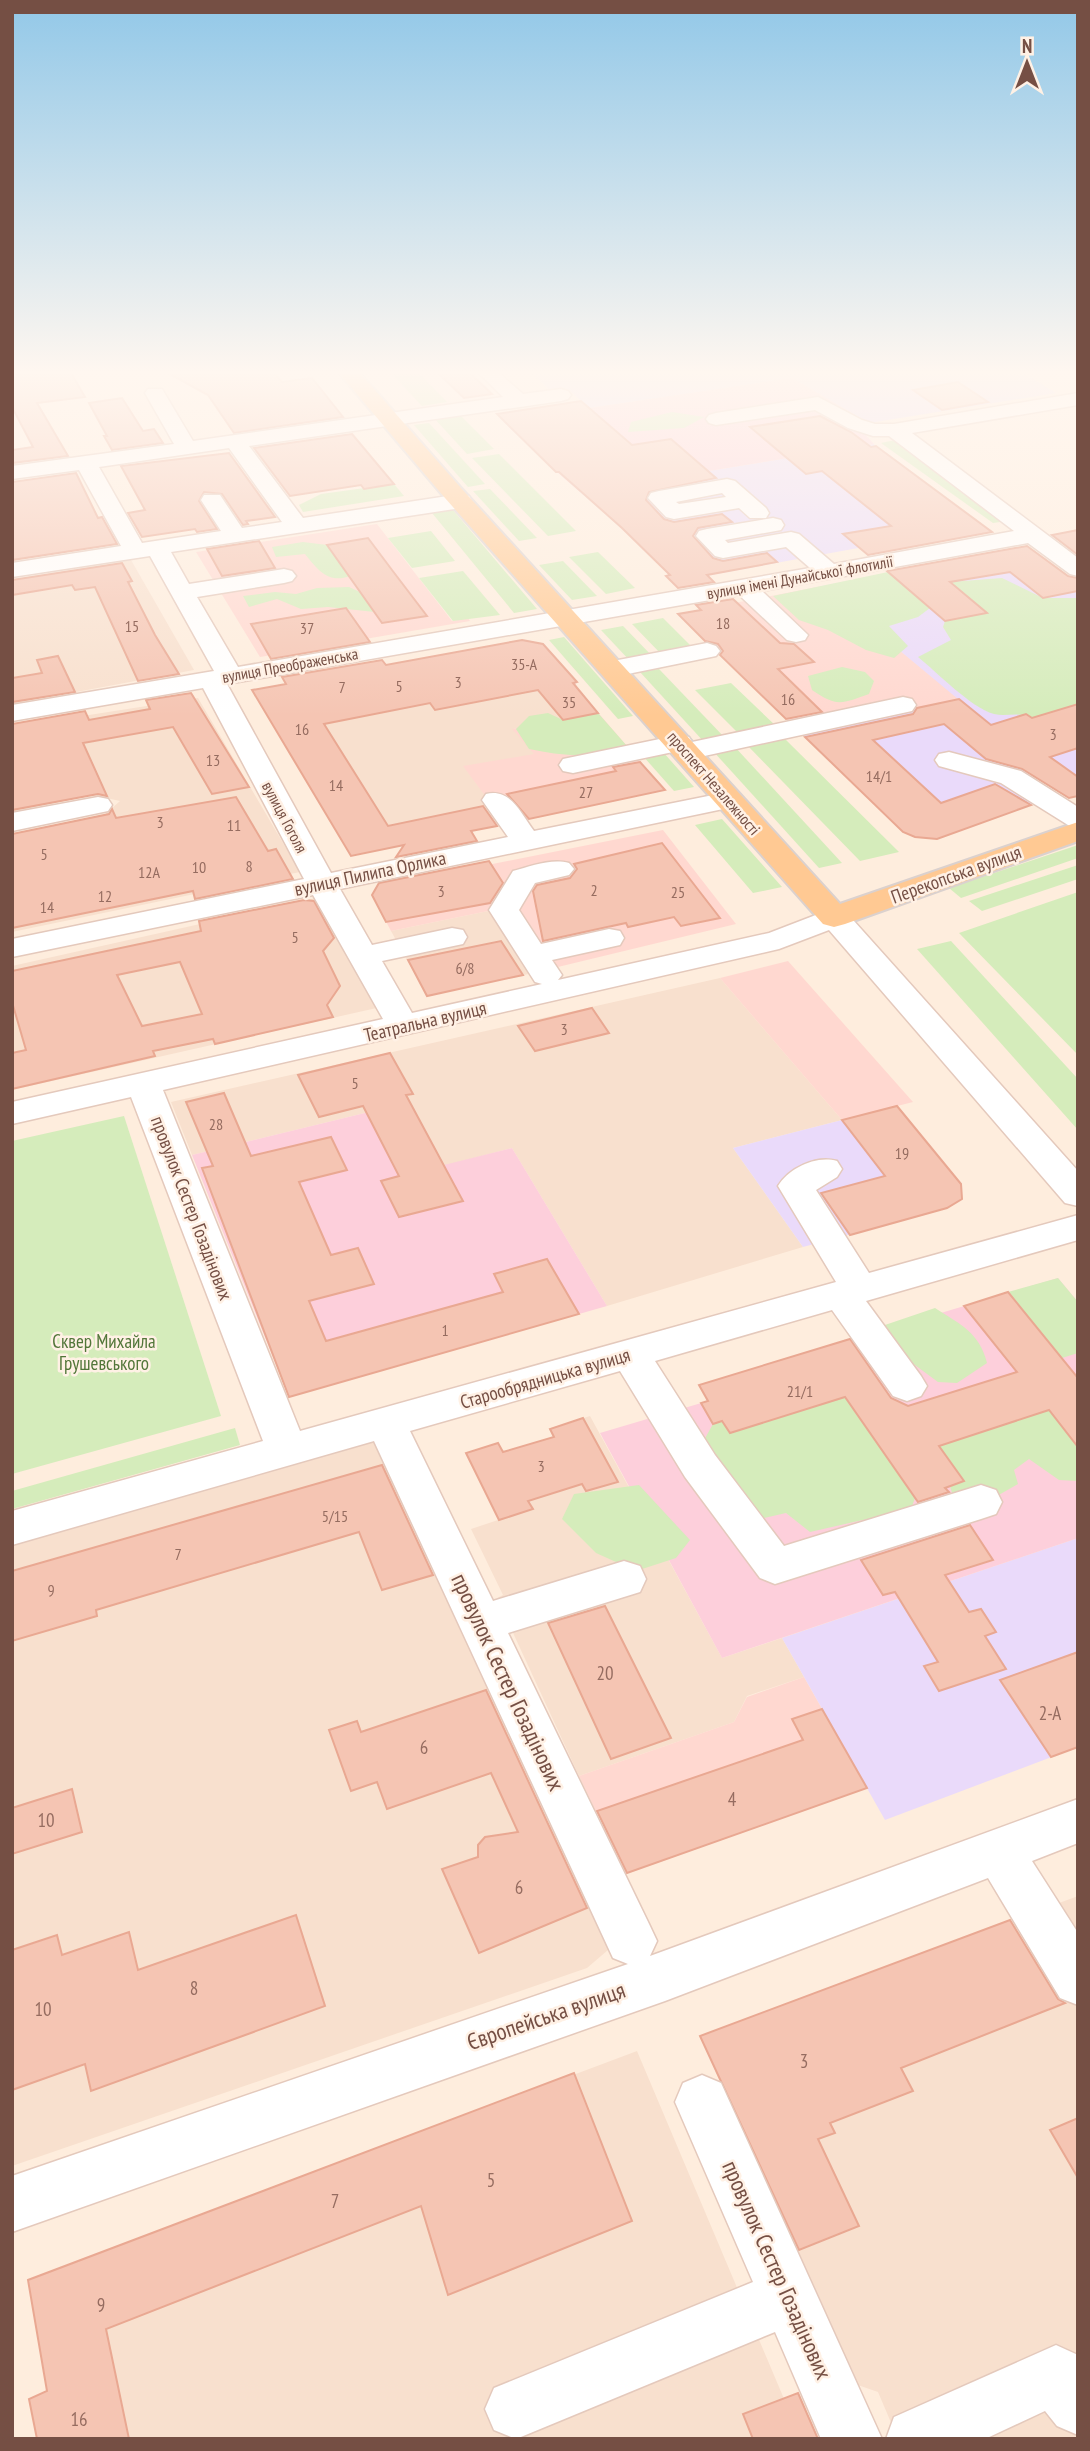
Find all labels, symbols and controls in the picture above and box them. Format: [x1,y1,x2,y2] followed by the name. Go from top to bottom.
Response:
[992,28,1062,98] north arrow
[1022,34,1032,58] text: N
[705,551,895,603] street label: вулиця імені Дунайської флотилії
[716,613,730,633] house number: 18
[125,616,139,636] house number: 15
[300,618,314,638] house number: 37
[220,643,360,687] street label: вулиця Преображенська
[511,654,537,674] house number: 35-А
[454,672,462,692] house number: 3
[395,676,403,696] house number: 5
[338,677,346,697] house number: 7
[781,689,795,709] house number: 16
[562,692,576,712] house number: 35
[295,719,309,739] house number: 16
[1049,724,1057,744] house number: 3
[663,727,765,839] street label: проспект Незалежності
[206,750,220,770] house number: 13
[866,766,892,786] house number: 14/1
[329,775,343,795] house number: 14
[258,778,312,856] street label: вулиця Гоголя
[579,782,593,802] house number: 27
[156,812,164,832] house number: 3
[227,815,241,835] house number: 11
[888,839,1024,909] street label: Перекопська вулиця
[40,844,48,864] house number: 5
[292,845,448,901] street label: вулиця Пилипа Орлика
[245,856,253,876] house number: 8
[192,857,206,877] house number: 10
[138,862,160,882] house number: 12А
[590,880,598,900] house number: 2
[437,881,445,901] house number: 3
[671,882,685,902] house number: 25
[98,886,112,906] house number: 12
[40,897,54,917] house number: 14
[291,927,299,947] house number: 5
[455,958,475,978] house number: 6/8
[361,995,489,1047] street label: Театральна вулиця
[560,1019,568,1039] house number: 3
[351,1073,359,1093] house number: 5
[146,1113,238,1304] street label: провулок Сестер Гозадінових
[209,1114,223,1134] house number: 28
[895,1143,909,1163] house number: 19
[441,1320,449,1340] house number: 1
[52,1329,156,1375] park label: Сквер Михайла Грушевського
[457,1342,633,1414] street label: Старообрядницька вулиця
[787,1381,813,1401] house number: 21/1
[537,1456,545,1476] house number: 3
[322,1506,348,1526] house number: 5/15
[174,1544,182,1564] house number: 7
[445,1569,572,1795] street label: провулок Сестер Гозадінових
[47,1580,55,1600] house number: 9
[596,1661,614,1685] house number: 20
[1039,1701,1061,1725] house number: 2-А
[420,1735,428,1759] house number: 6
[728,1787,737,1811] house number: 4
[37,1808,55,1832] house number: 10
[515,1875,523,1899] house number: 6
[463,1975,629,2056] street label: Європейська вулиця
[190,1976,198,2000] house number: 8
[34,1997,52,2021] house number: 10
[800,2049,808,2073] house number: 3
[716,2156,839,2384] street label: провулок Сестер Гозадінових
[487,2168,495,2192] house number: 5
[331,2189,339,2213] house number: 7
[97,2293,105,2317] house number: 9
[70,2407,88,2431] house number: 16

